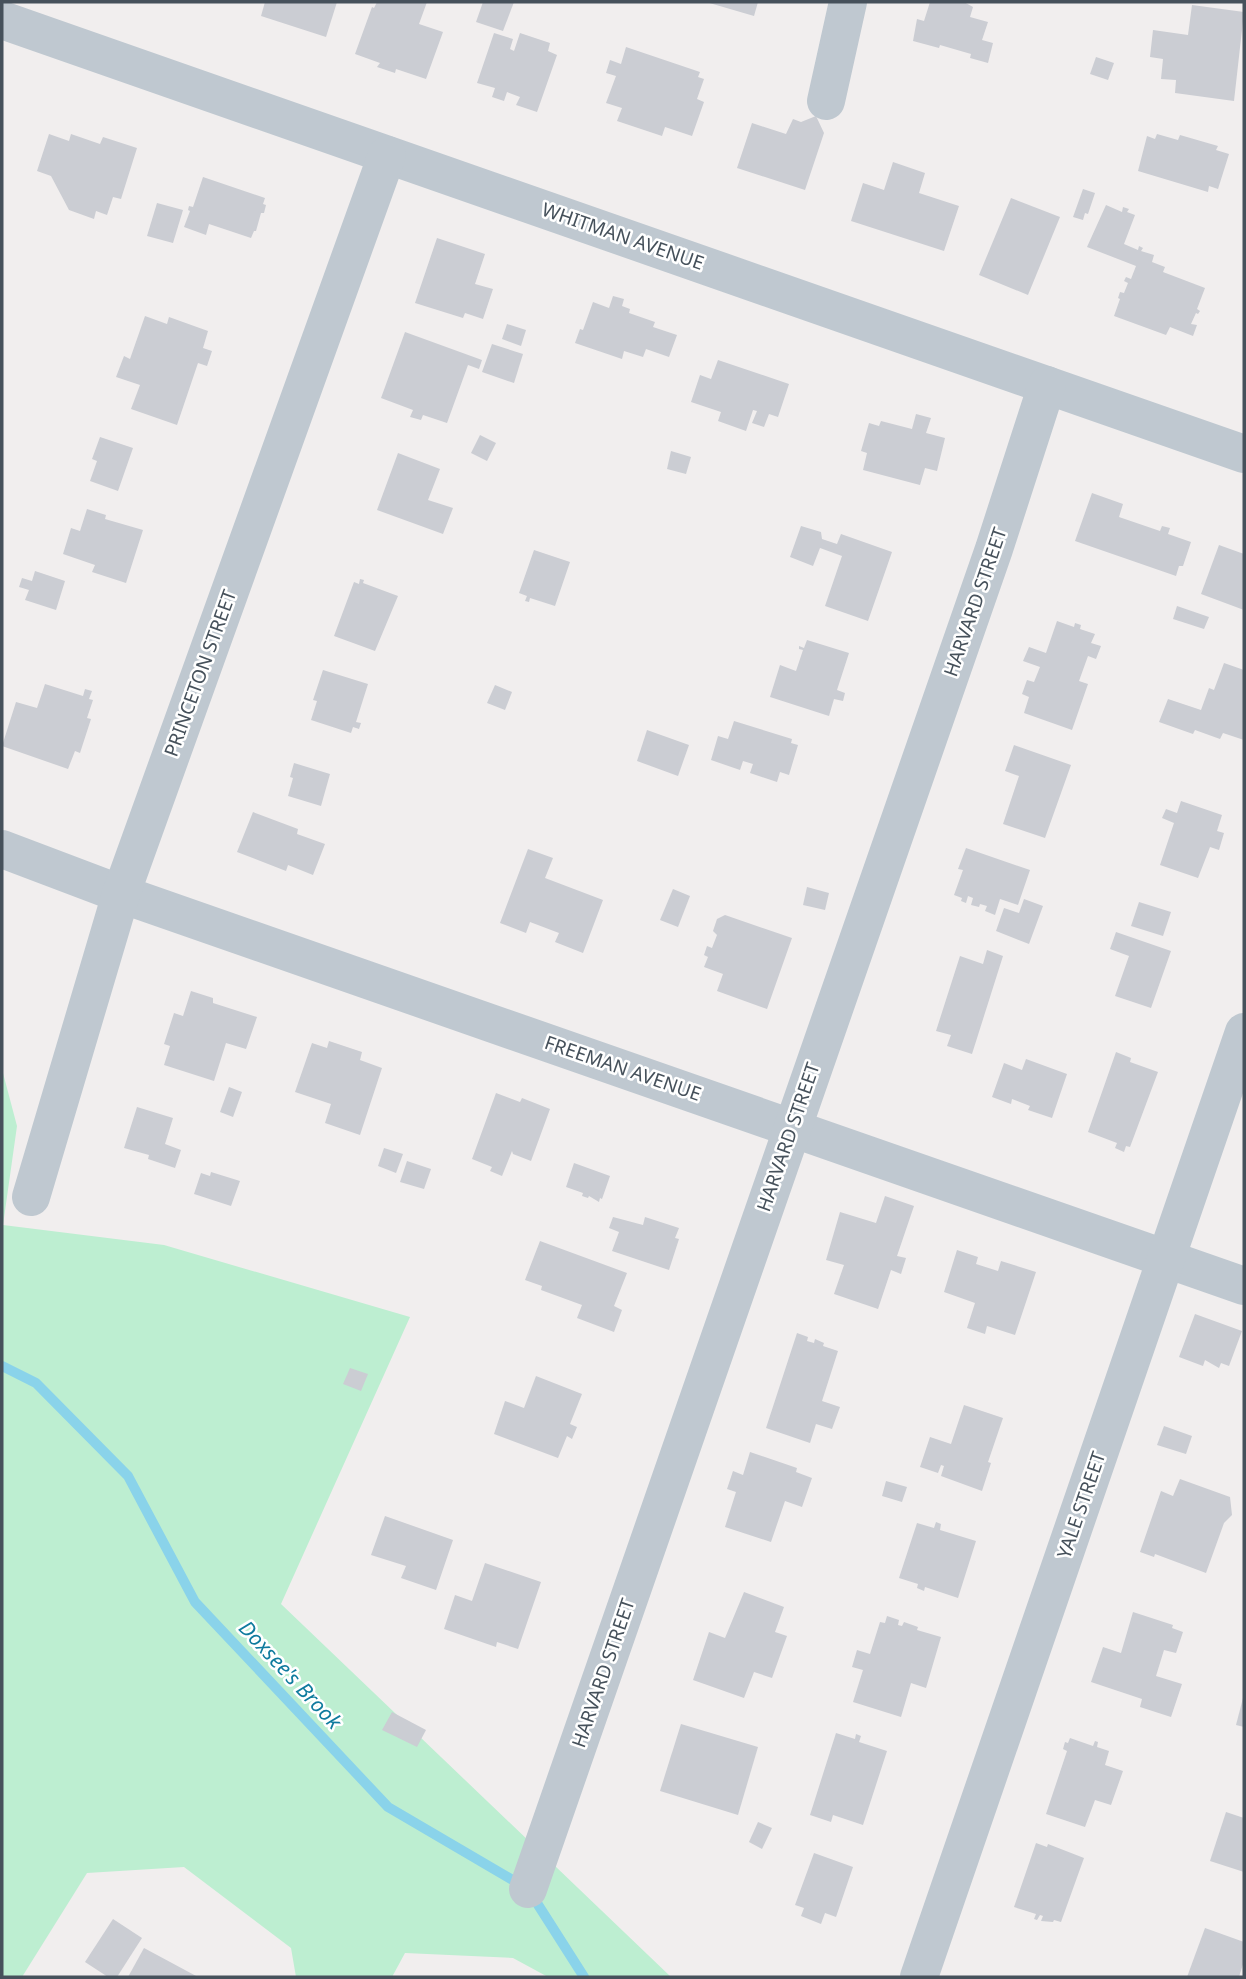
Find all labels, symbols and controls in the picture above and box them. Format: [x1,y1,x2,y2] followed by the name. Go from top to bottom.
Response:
[539,196,707,276] street label: WHITMAN AVENUE
[937,524,1013,680] street label: HARVARD STREET
[158,586,242,760] street label: PRINCETON STREET
[541,1029,705,1107] street label: FREEMAN AVENUE
[750,1059,826,1215] street label: HARVARD STREET
[1051,1448,1112,1562] street label: YALE STREET
[565,1595,641,1751] street label: HARVARD STREET
[233,1614,349,1736] water label: Doxsee's Brook

